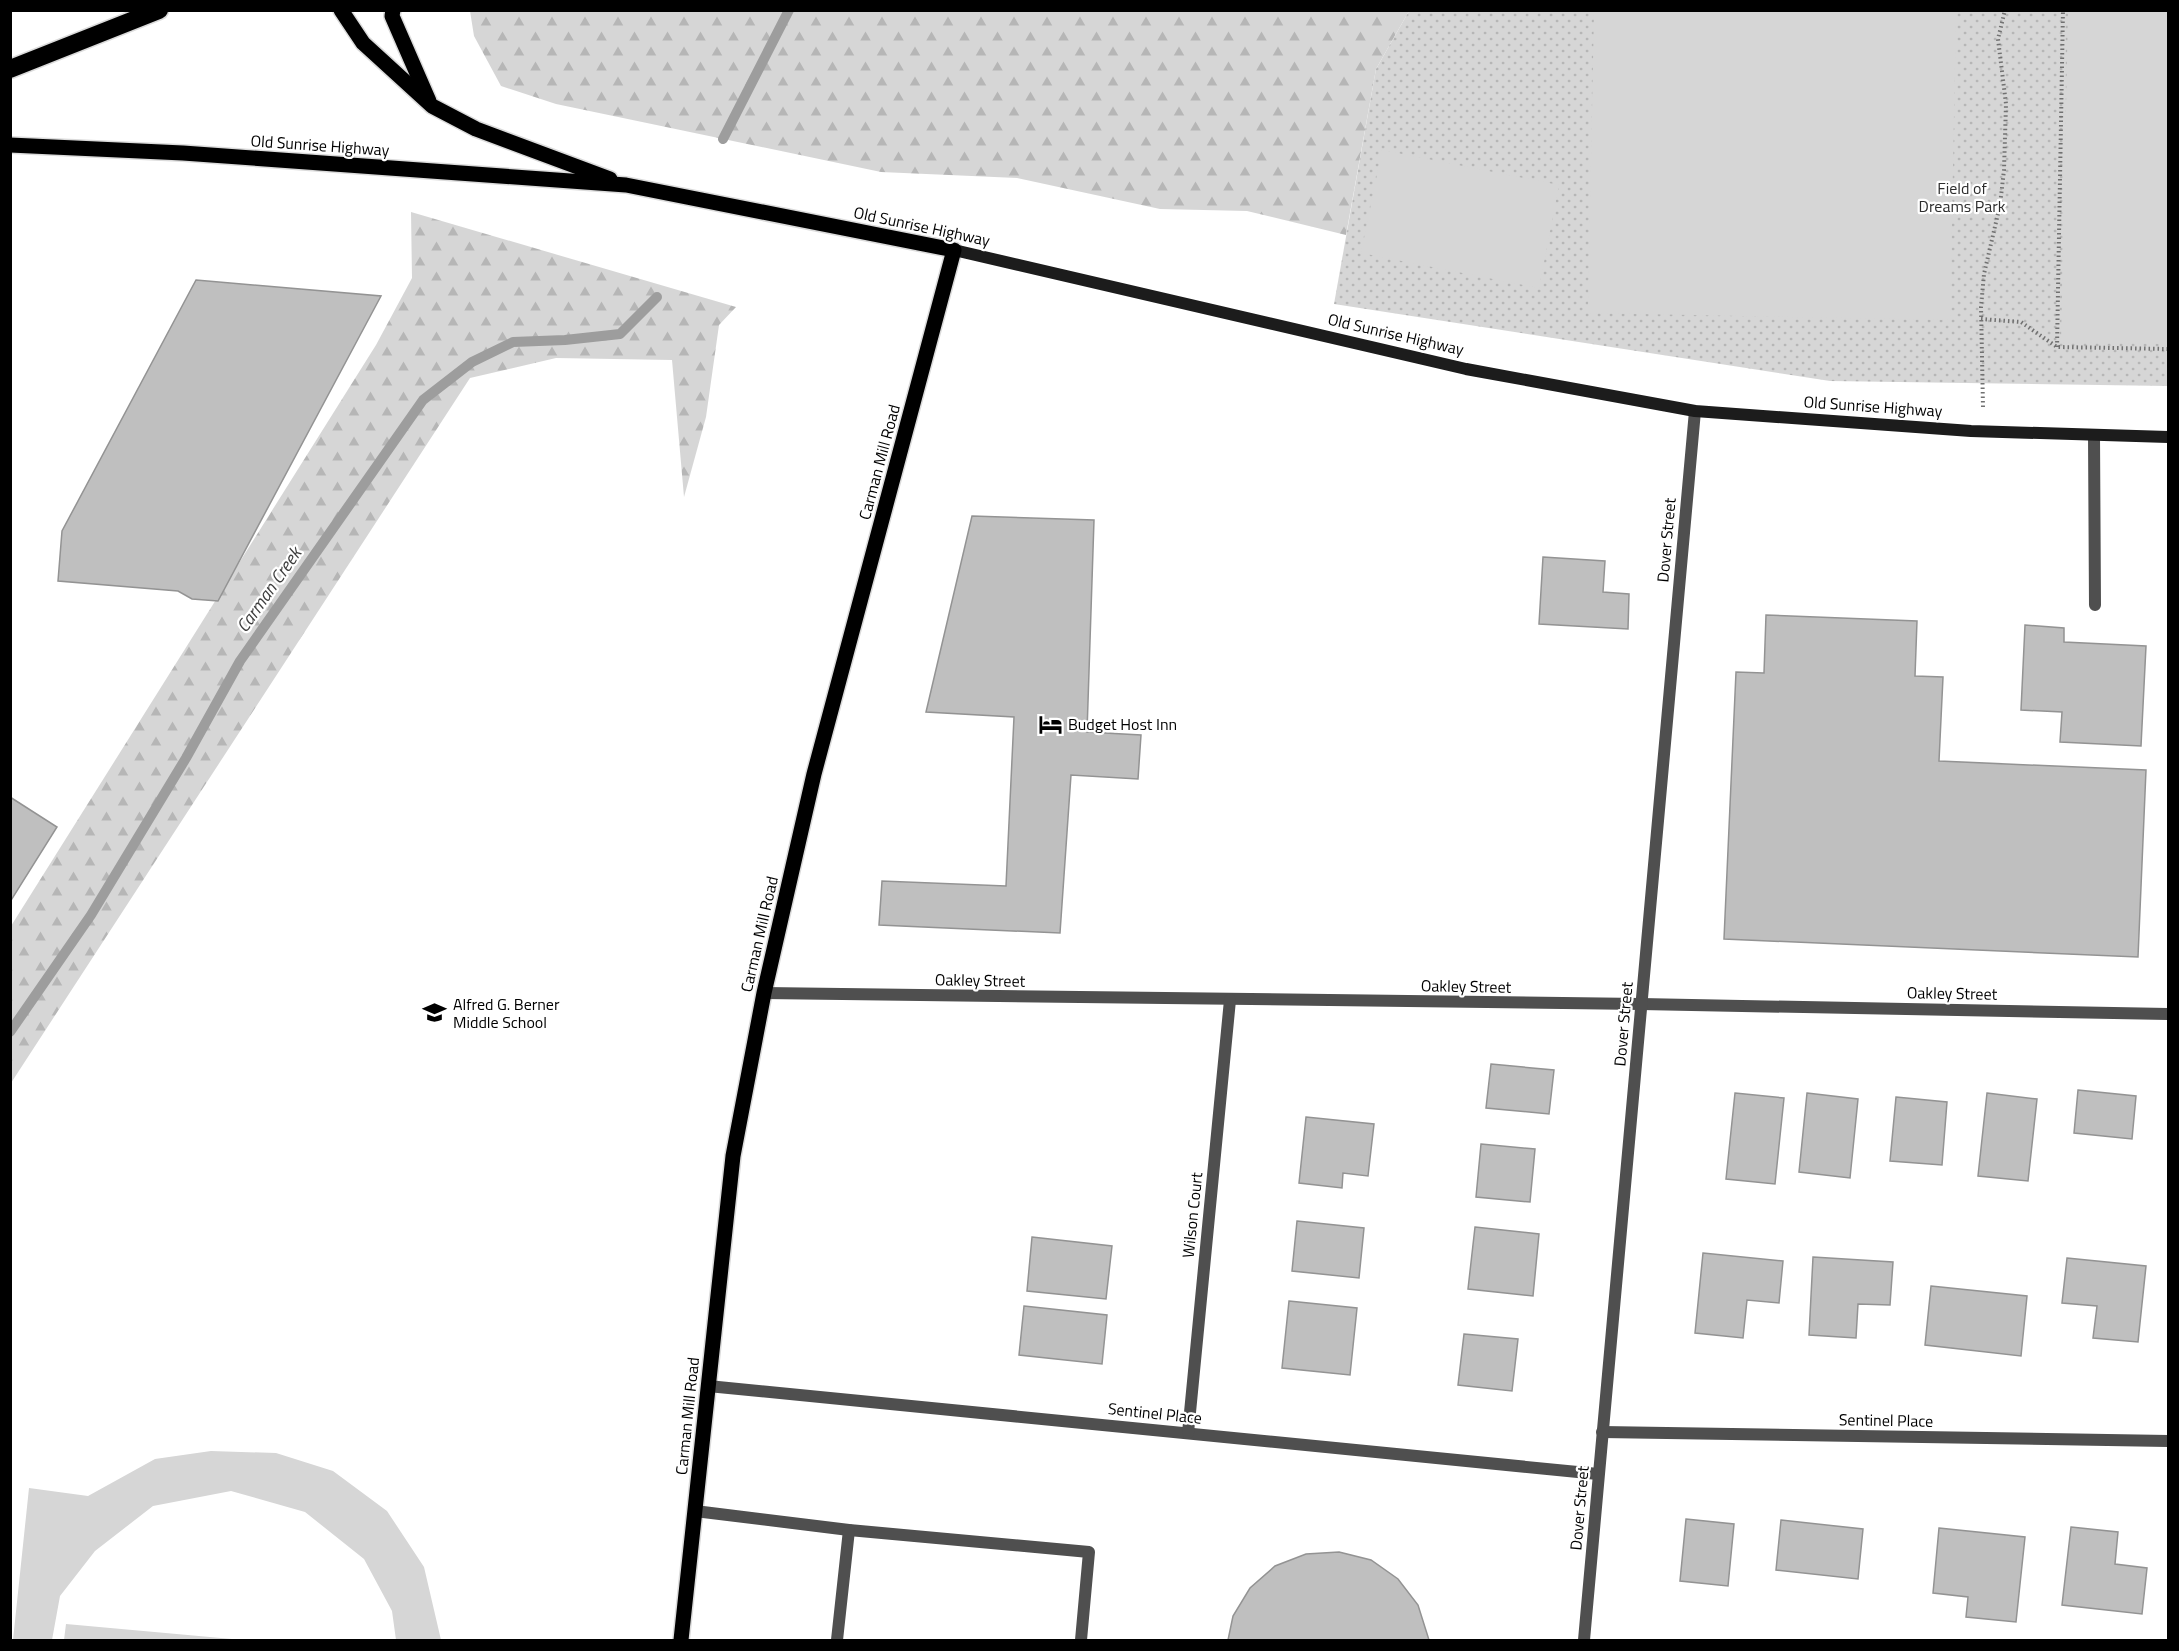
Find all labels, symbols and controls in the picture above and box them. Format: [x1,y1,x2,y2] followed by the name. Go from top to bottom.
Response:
[250,128,390,162] street label: Old Sunrise Highway
[1919,176,2006,218] park label: Field of Dreams Park
[852,200,993,252] street label: Old Sunrise Highway
[1326,307,1467,361] street label: Old Sunrise Highway
[1803,389,1943,423] street label: Old Sunrise Highway
[852,402,906,522] street label: Carman Mill Road
[1650,496,1682,583] street label: Dover Street
[229,540,309,638] water label: Carman Creek
[1037,711,1063,737] hotel icon: Budget Host Inn
[1068,712,1177,736] place label: Budget Host Inn
[734,874,784,994] street label: Carman Mill Road
[935,967,1026,993] street label: Oakley Street
[1421,973,1512,999] street label: Oakley Street
[1607,980,1639,1067] street label: Dover Street
[1907,980,1998,1006] street label: Oakley Street
[453,992,560,1034] place label: Alfred G. Berner Middle School
[422,1000,448,1026] school or university icon: Alfred G. Berner Middle School
[1176,1171,1208,1259] street label: Wilson Court
[669,1356,705,1476] street label: Carman Mill Road
[1107,1396,1203,1430] street label: Sentinel Place
[1839,1407,1933,1433] street label: Sentinel Place
[1563,1464,1595,1551] street label: Dover Street

